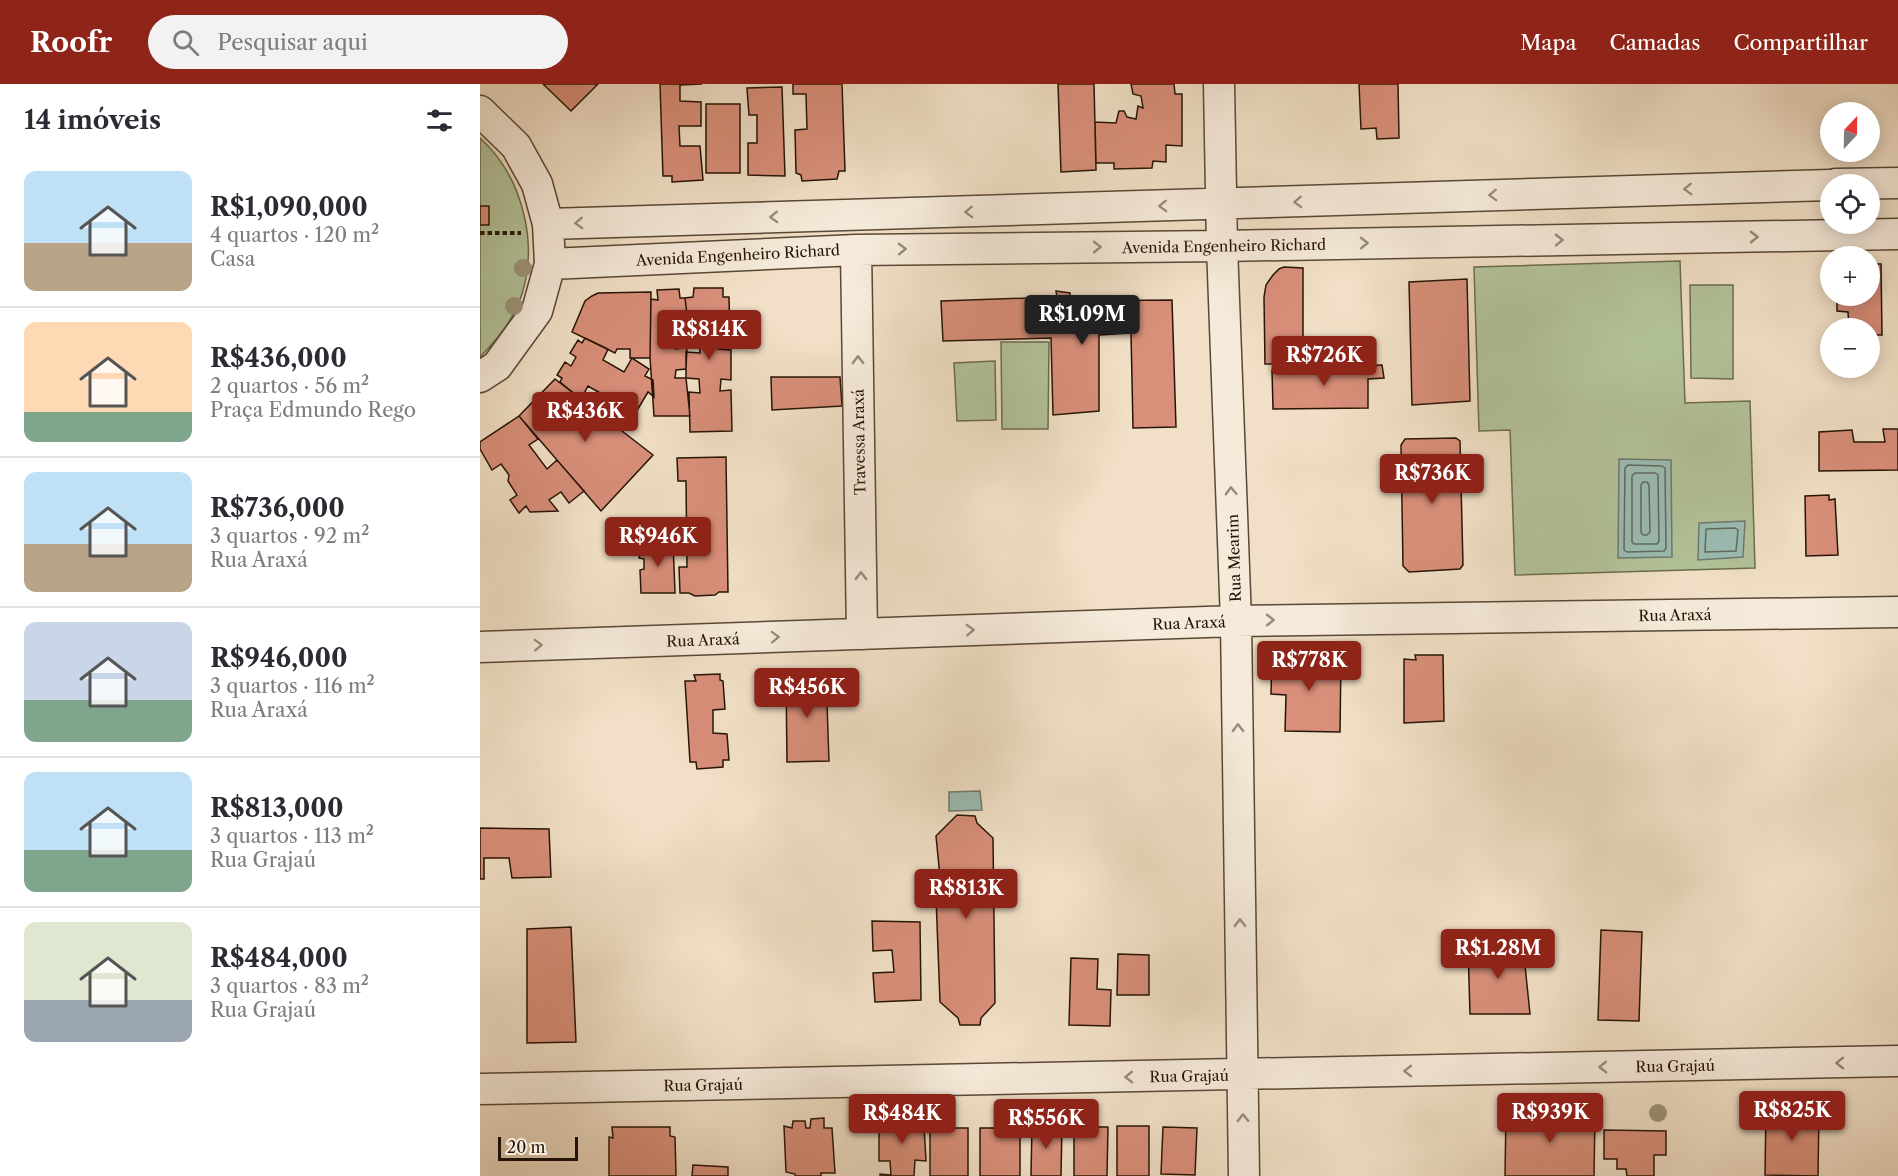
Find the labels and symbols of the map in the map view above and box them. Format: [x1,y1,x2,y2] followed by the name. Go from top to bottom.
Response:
[1820,102,1880,162] north arrow
[1683,183,1692,196] one-way arrow
[1488,189,1497,202] one-way arrow
[1293,195,1302,208] one-way arrow
[1159,200,1168,212] one-way arrow
[964,205,973,218] one-way arrow
[769,211,778,224] one-way arrow
[574,217,583,230] one-way arrow
[1750,231,1759,243] one-way arrow
[1555,234,1564,246] one-way arrow
[1121,235,1326,257] street label: Avenida Engenheiro Richard
[1360,237,1369,250] one-way arrow
[635,240,840,270] street label: Avenida Engenheiro Richard
[1093,241,1102,253] one-way arrow
[898,243,907,255] one-way arrow
[1027,295,1137,346] pin: R$1.09M
[660,310,758,361] pin: R$814K
[1275,336,1373,387] pin: R$726K
[852,355,864,364] one-way arrow
[849,389,869,495] street label: Travessa Araxá
[536,392,634,443] pin: R$436K
[1383,454,1481,505] pin: R$736K
[1225,486,1238,495] one-way arrow
[1223,514,1245,602] street label: Rua Mearim
[609,517,707,568] pin: R$946K
[855,571,867,580] one-way arrow
[1638,605,1712,625] street label: Rua Araxá
[1152,612,1226,634] street label: Rua Araxá
[1266,614,1275,627] one-way arrow
[966,624,975,637] one-way arrow
[666,629,740,651] street label: Rua Araxá
[771,631,780,643] one-way arrow
[534,639,543,651] one-way arrow
[1260,641,1358,692] pin: R$778K
[758,668,856,719] pin: R$456K
[1231,723,1244,732] one-way arrow
[917,869,1015,920] pin: R$813K
[1234,918,1246,927] one-way arrow
[1443,929,1553,980] pin: R$1.28M
[1635,1056,1715,1076] street label: Rua Grajaú
[1835,1056,1844,1069] one-way arrow
[1598,1061,1607,1074] one-way arrow
[1403,1065,1412,1077] one-way arrow
[1149,1066,1229,1086] street label: Rua Grajaú
[1124,1071,1133,1083] one-way arrow
[663,1075,743,1095] street label: Rua Grajaú
[1743,1091,1841,1142] pin: R$825K
[1501,1093,1599,1144] pin: R$939K
[853,1094,951,1145] pin: R$484K
[997,1099,1095,1150] pin: R$556K
[1236,1113,1249,1122] one-way arrow
[498,1134,578,1162] scale bar

